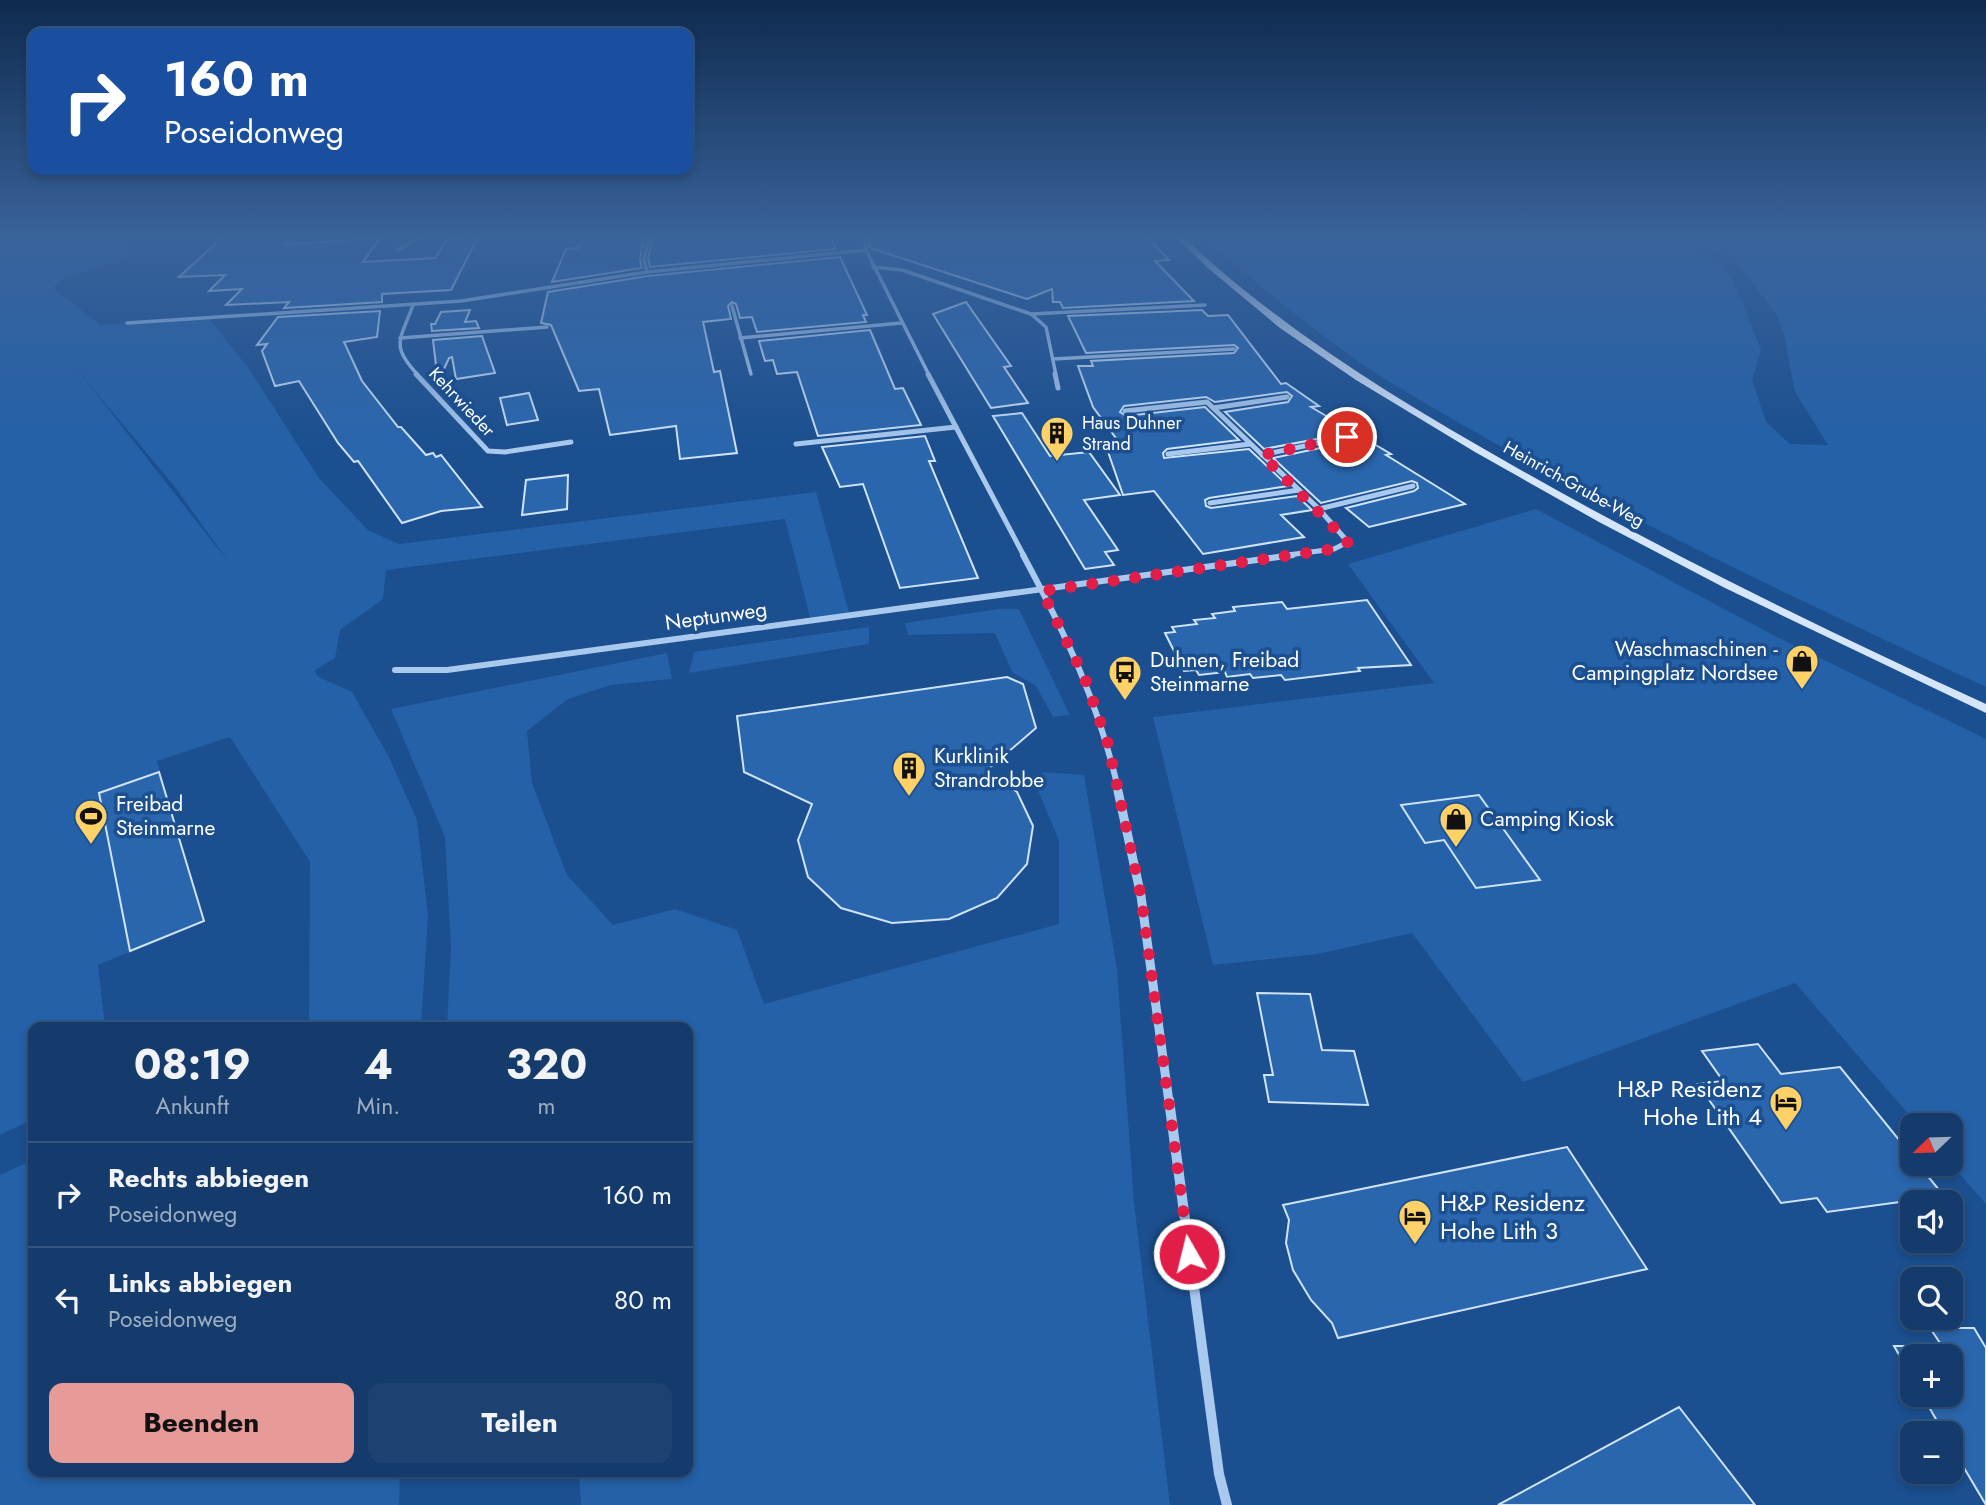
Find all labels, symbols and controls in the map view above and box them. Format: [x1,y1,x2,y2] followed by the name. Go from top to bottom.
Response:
[164,44,309,114] text: 160 m
[49,56,140,147] icon: right
[164,109,344,155] text: Poseidonweg
[423,361,502,443] street label: Kehrwieder
[1317,407,1377,467] pin
[1082,410,1182,457] place label: Haus Duhner Strand
[1038,414,1076,463] building icon: Haus Duhner Strand
[1328,418,1366,456] icon: arrive
[1499,434,1649,534] street label: Heinrich-Grube-Weg
[663,594,769,638] street label: Neptunweg
[1572,634,1779,688] place label: Waschmaschinen - Campingplatz Nordsee
[1783,642,1821,691] shop icon: Waschmaschinen - Campingplatz Nordsee
[1150,645,1299,699] place label: Duhnen, Freibad Steinmarne
[1106,653,1144,702] bus stop icon: Duhnen, Freibad Steinmarne
[934,741,1044,795] place label: Kurklinik Strandrobbe
[890,749,928,798] building icon: Kurklinik Strandrobbe
[116,789,216,843] place label: Freibad Steinmarne
[72,797,110,846] sports icon: Freibad Steinmarne
[1437,800,1475,849] shop icon: Camping Kiosk
[1480,804,1615,834] place label: Camping Kiosk
[134,1034,251,1095] text: 08:19
[364,1034,393,1095] text: 4
[506,1034,587,1095] text: 320
[1617,1071,1762,1134] place label: H&P Residenz Hohe Lith 4
[1767,1083,1805,1132] hotel icon: H&P Residenz Hohe Lith 4
[156,1089,229,1123] text: Ankunft
[357,1089,400,1123] text: Min.
[538,1089,556,1123] text: m
[1900,1113,1964,1176] north arrow
[1900,1113,1963,1484] map controls
[108,1159,309,1197] text: Rechts abbiegen
[49,1176,87,1214] icon: right
[602,1176,672,1214] text: 160 m
[1440,1185,1585,1248] place label: H&P Residenz Hohe Lith 3
[1900,1190,1963,1253] button: sound
[108,1197,237,1231] text: Poseidonweg
[1396,1197,1434,1246] hotel icon: H&P Residenz Hohe Lith 3
[1152,1217,1226,1291] position arrow
[108,1264,292,1302] text: Links abbiegen
[1900,1267,1963,1330] button: search
[49,1281,87,1319] icon: left
[614,1281,672,1319] text: 80 m
[108,1302,237,1336] text: Poseidonweg
[1900,1344,1963,1407] button: +
[49,1383,354,1463] button: Beenden
[368,1383,672,1463] button: Teilen
[1900,1421,1963,1484] button: −

